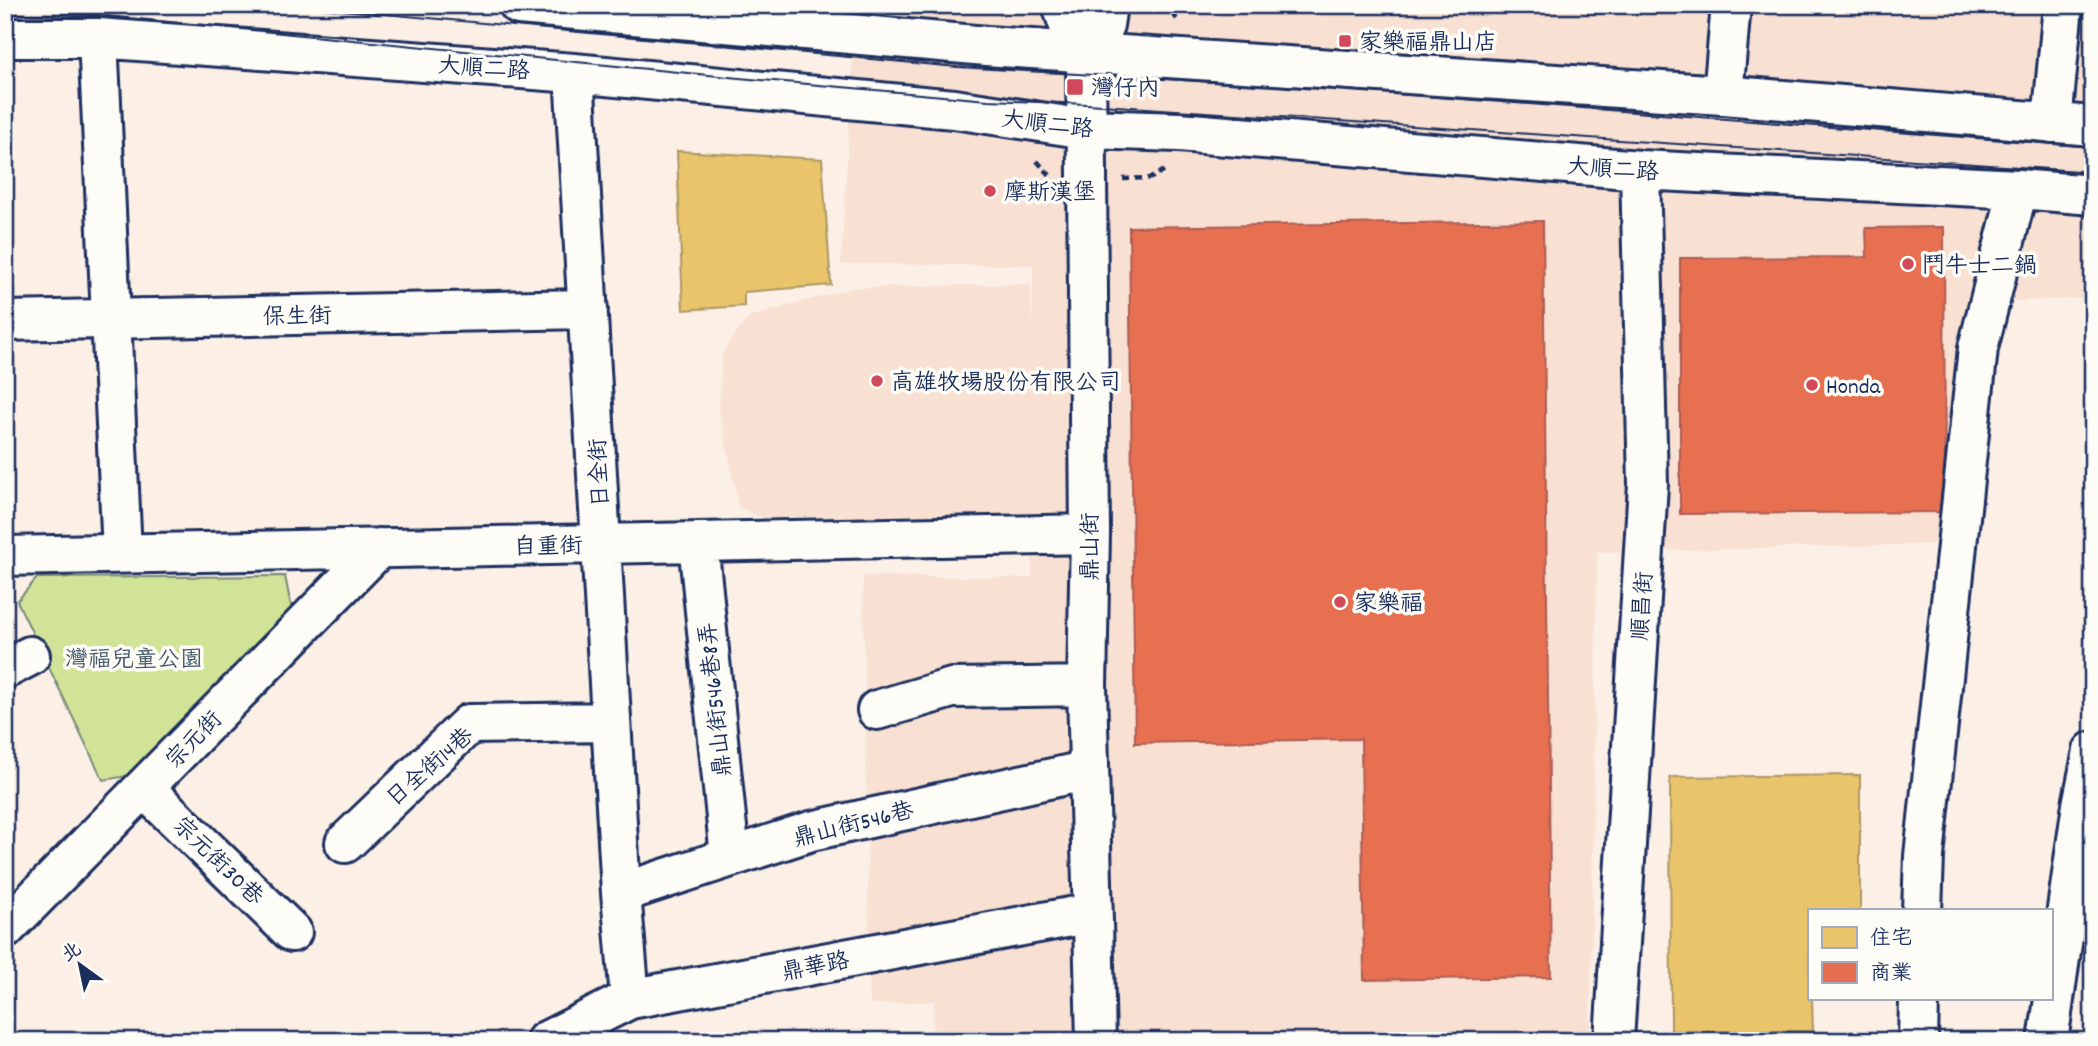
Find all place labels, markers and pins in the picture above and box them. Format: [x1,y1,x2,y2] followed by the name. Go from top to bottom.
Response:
[1359,28,1497,61] place label: 家樂福鼎山店
[1337,33,1353,49] marker: 家樂福鼎山店
[1091,74,1160,107] place label: 灣仔內
[1065,77,1085,97] marker: 灣仔內
[1004,178,1096,211] place label: 摩斯漢堡
[982,183,998,199] marker: 摩斯漢堡
[1922,251,2037,284] place label: 鬥牛士二鍋
[1900,256,1916,272] marker: 鬥牛士二鍋
[891,368,1121,401] place label: 高雄牧場股份有限公司
[1826,372,1881,405] place label: Honda
[869,373,885,389] marker: 高雄牧場股份有限公司
[1804,377,1820,393] marker: Honda
[1354,589,1423,622] place label: 家樂福
[1332,594,1348,610] marker: 家樂福

